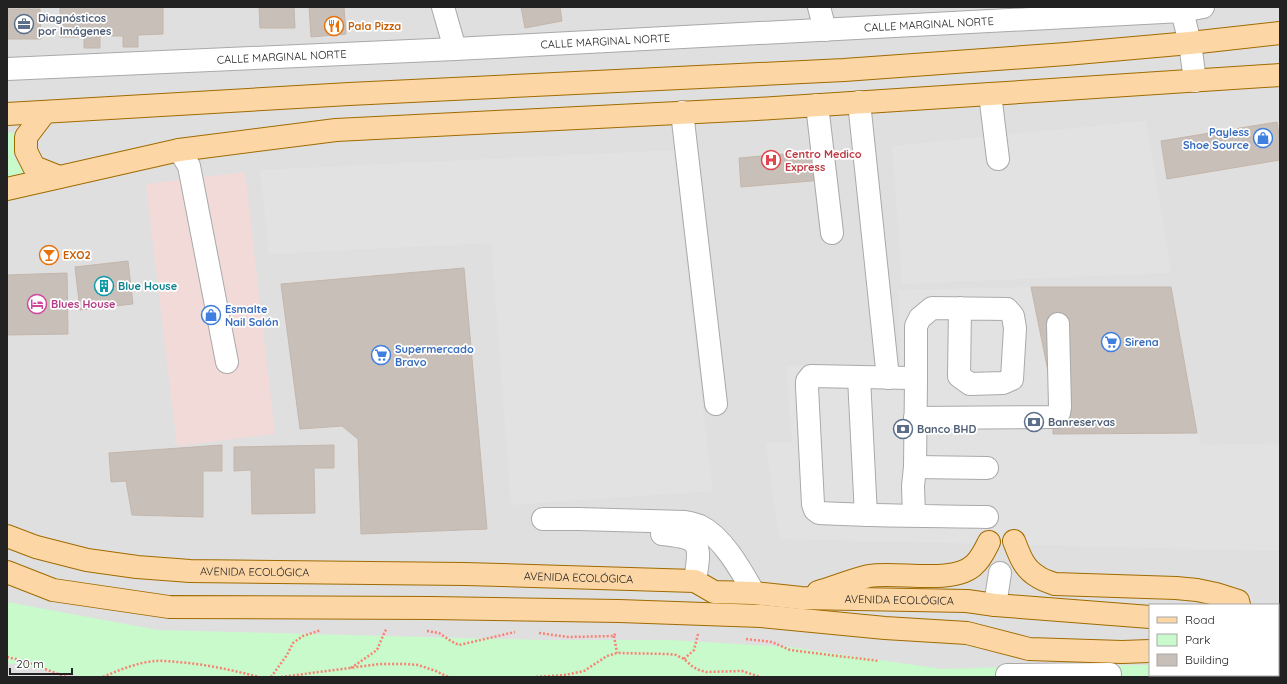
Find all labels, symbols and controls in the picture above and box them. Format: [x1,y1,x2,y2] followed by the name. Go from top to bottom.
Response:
[38,11,111,38] place label: Diagnósticos por Imágenes
[13,13,35,35] office icon: Diagnósticos por Imágenes
[864,14,994,35] street label: CALLE MARGINAL NORTE
[323,15,345,37] restaurant icon: Pala Pizza
[348,19,401,33] place label: Pala Pizza
[540,31,671,52] street label: CALLE MARGINAL NORTE
[217,47,347,67] street label: CALLE MARGINAL NORTE
[1183,125,1250,152] place label: Payless Shoe Source
[1252,127,1274,149] shop icon: Payless Shoe Source
[785,147,862,174] place label: Centro Medico Express
[760,149,782,171] hospital icon: Centro Medico Express
[38,244,60,266] bar icon: EXO2
[63,248,91,262] place label: EXO2
[93,275,115,297] building icon: Blue House
[118,279,178,293] place label: Blue House
[26,293,48,315] hotel icon: Blues House
[51,297,116,311] place label: Blues House
[225,302,279,329] place label: Esmalte Nail Salón
[200,304,222,326] shop icon: Esmalte Nail Salón
[1100,331,1122,353] supermarket icon: Sirena
[1125,335,1159,349] place label: Sirena
[395,342,474,369] place label: Supermercado Bravo
[370,344,392,366] supermarket icon: Supermercado Bravo
[1023,411,1045,433] bank icon: Banreservas
[1048,415,1115,429] place label: Banreservas
[892,418,914,440] bank icon: Banco BHD
[917,422,976,436] place label: Banco BHD
[200,564,309,579] street label: AVENIDA ECOLÓGICA
[524,569,634,586] street label: AVENIDA ECOLÓGICA
[845,592,954,608] street label: AVENIDA ECOLÓGICA
[1149,604,1279,676] legend
[1185,612,1215,627] text: Road
[1185,632,1210,647] text: Park
[10,650,72,676] scale bar
[1185,652,1229,667] text: Building
[16,656,44,671] text: 20 m

